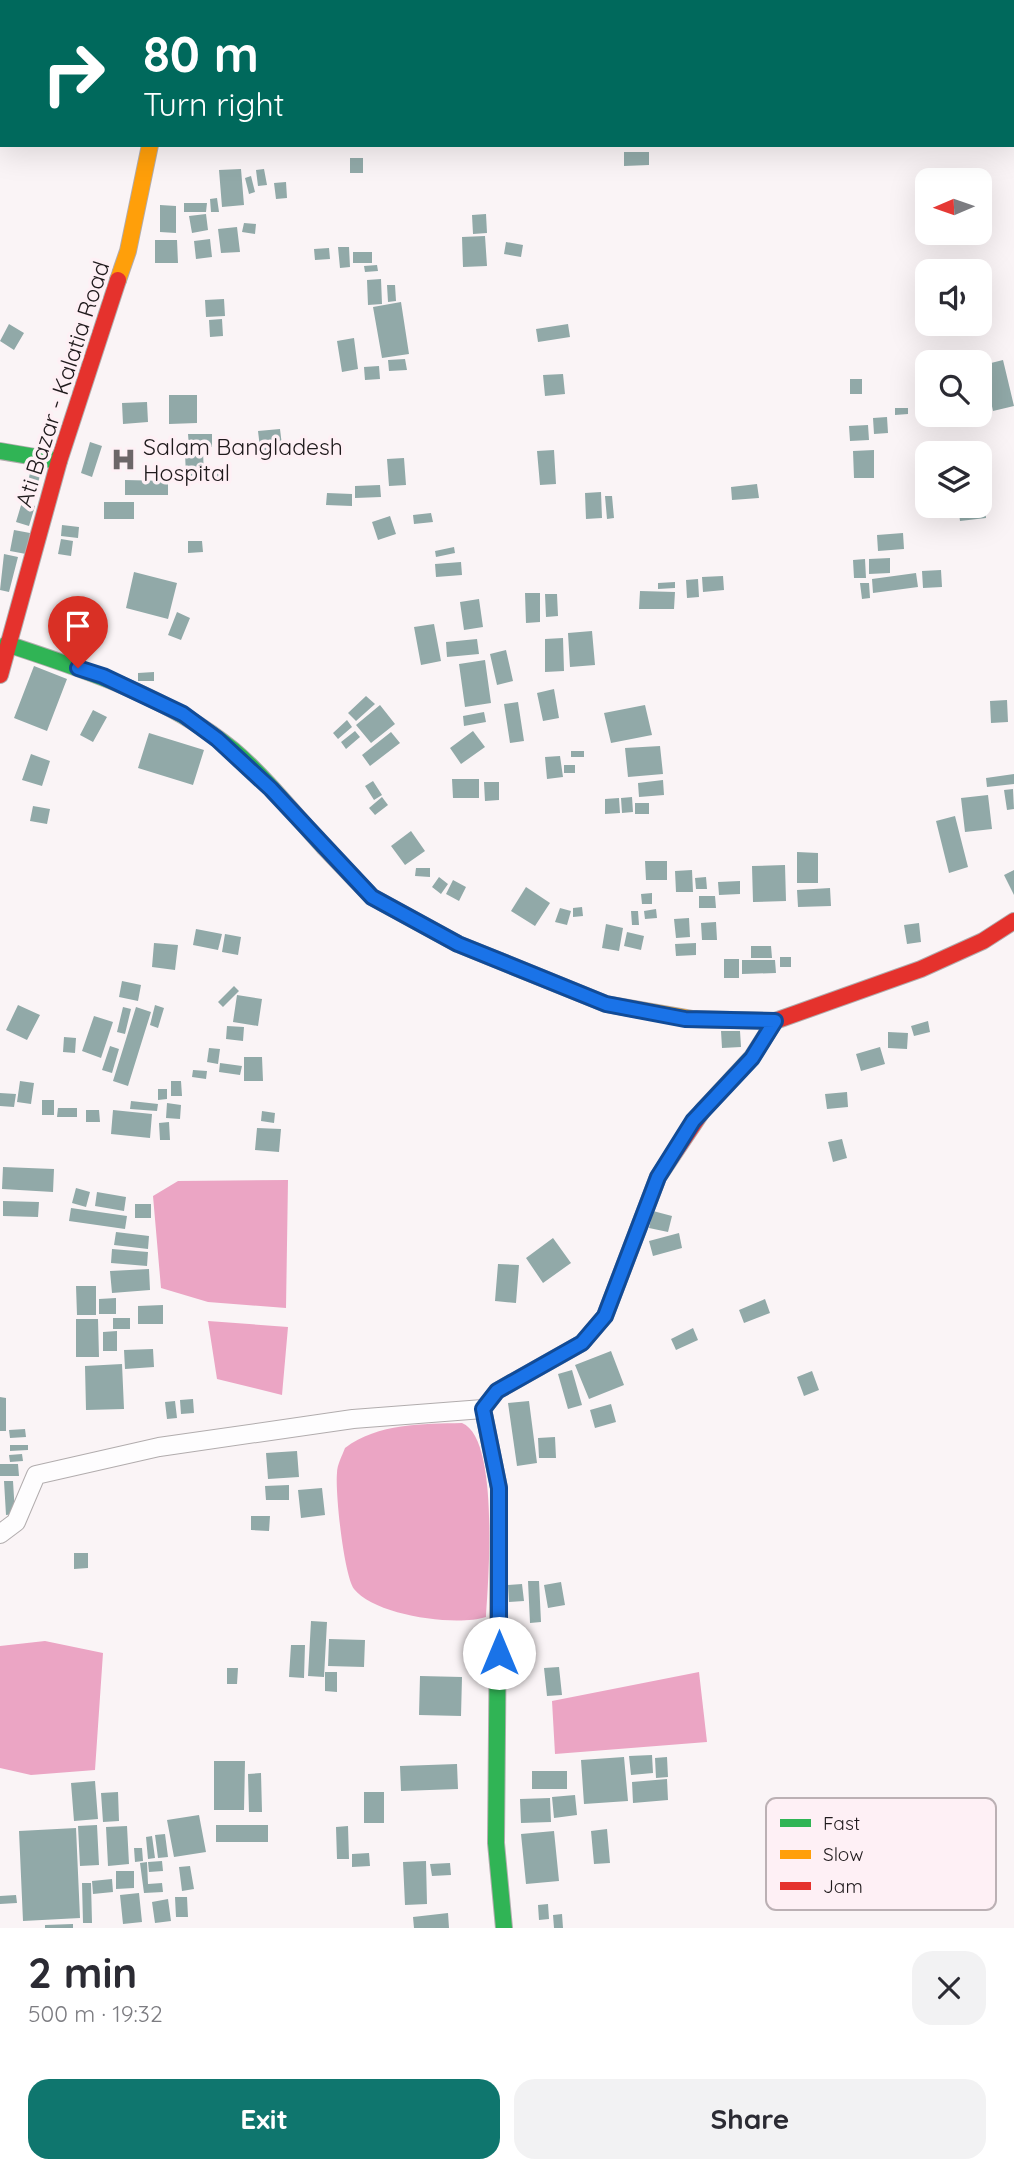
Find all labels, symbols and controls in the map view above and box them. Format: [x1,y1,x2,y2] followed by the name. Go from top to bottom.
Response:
[143,23,259,84] text: 80 m
[28,28,119,119] icon: right
[143,84,284,124] text: Turn right
[915,168,992,245] north arrow
[915,168,992,518] map controls
[9,257,115,511] street label: Ati Bazar - Kalatia Road
[915,259,992,336] button: sound
[915,350,992,427] button: search
[143,432,343,487] place label: Salam Bangladesh Hospital
[915,441,992,518] button: layers
[109,445,137,473] hospital icon: Salam Bangladesh Hospital
[48,596,108,668] pin
[59,607,97,645] icon: arrive
[462,1616,536,1690] position arrow
[766,1798,996,1910] legend
[823,1811,860,1835] text: Fast
[823,1842,864,1866] text: Slow
[823,1874,863,1898] text: Jam
[28,1946,137,1999] text: 2 min
[912,1951,986,2025] button: close
[28,1999,163,2028] text: 500 m · 19:32
[28,2079,500,2159] button: Exit
[514,2079,986,2159] button: Share

